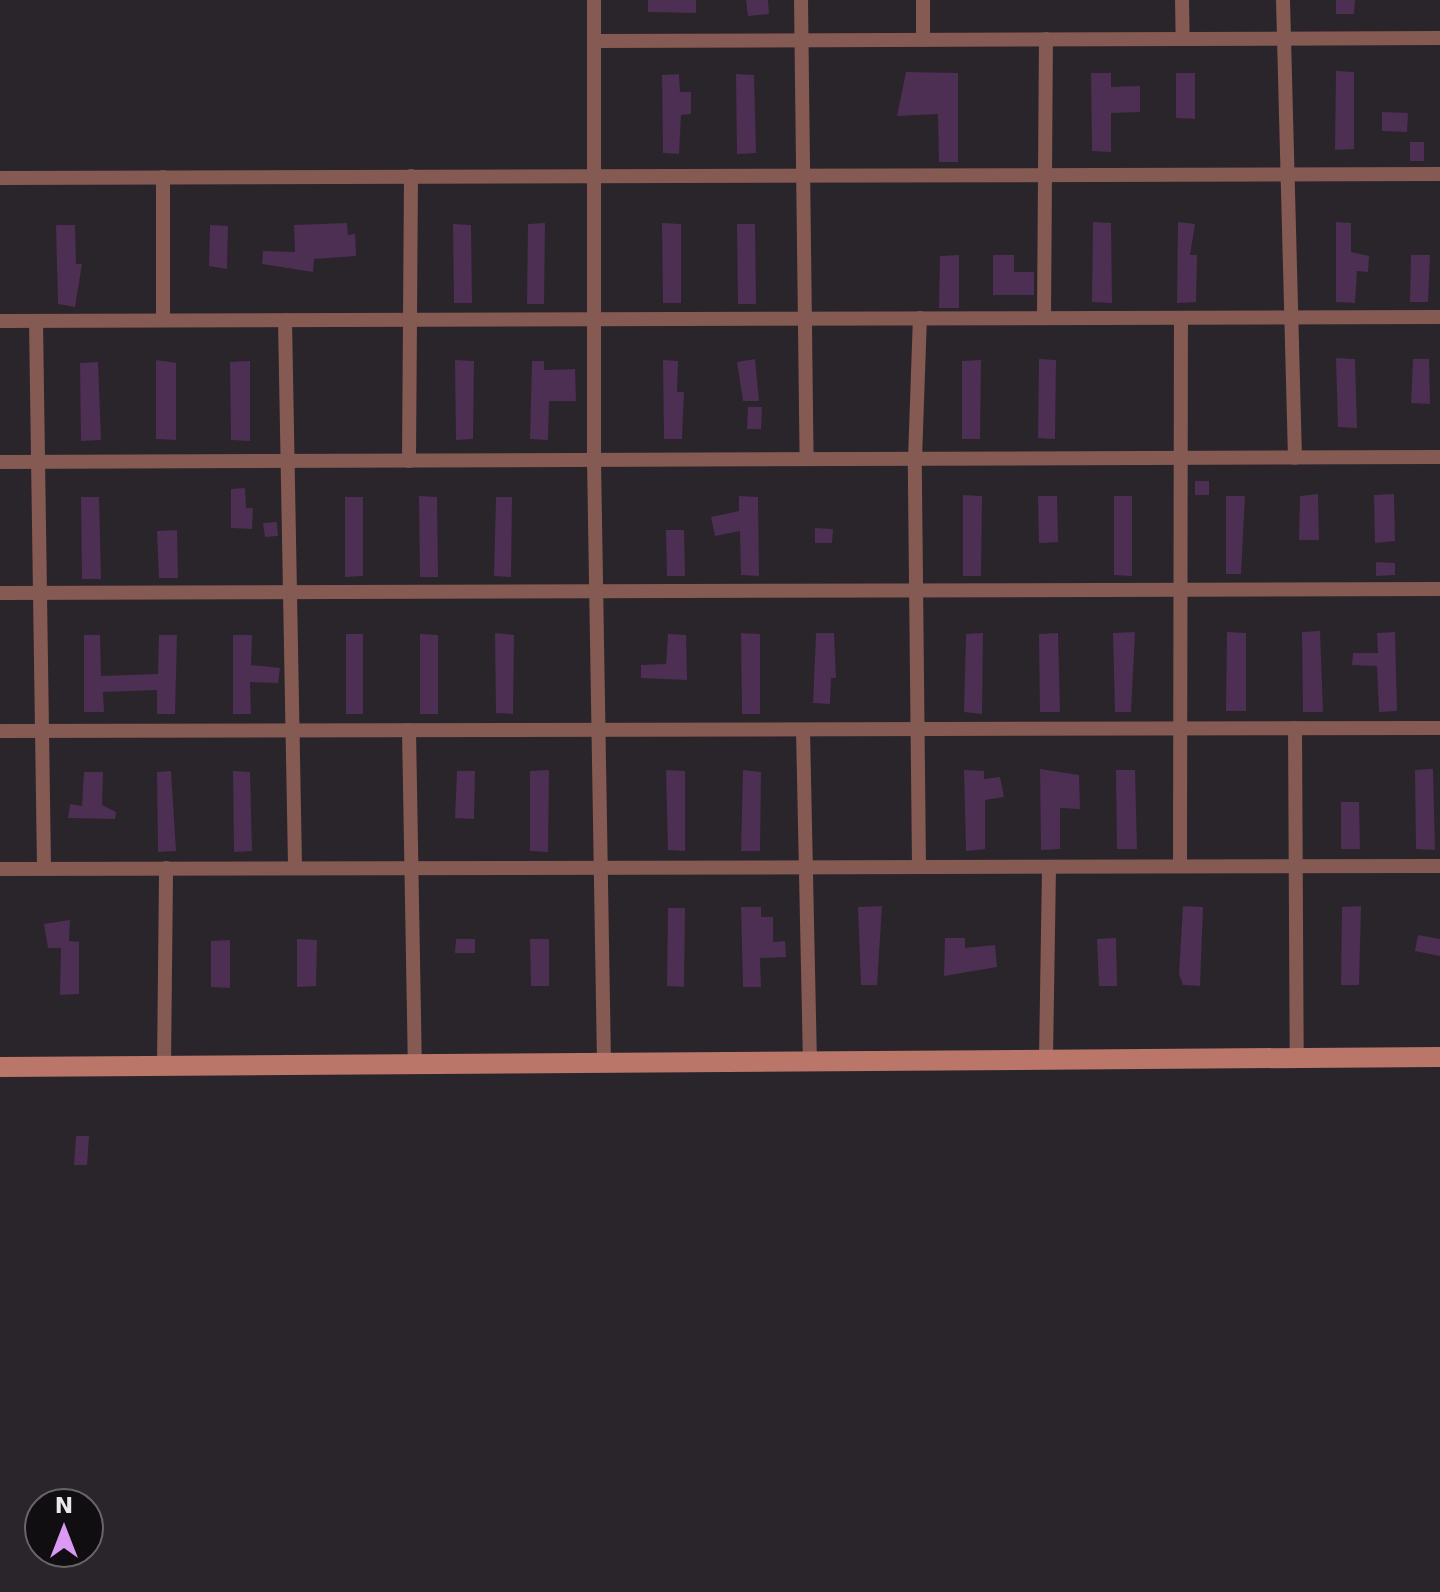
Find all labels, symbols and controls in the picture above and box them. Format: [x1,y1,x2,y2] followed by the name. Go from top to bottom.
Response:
[24,1488,104,1568] north arrow
[55,1493,73,1518] text: N

